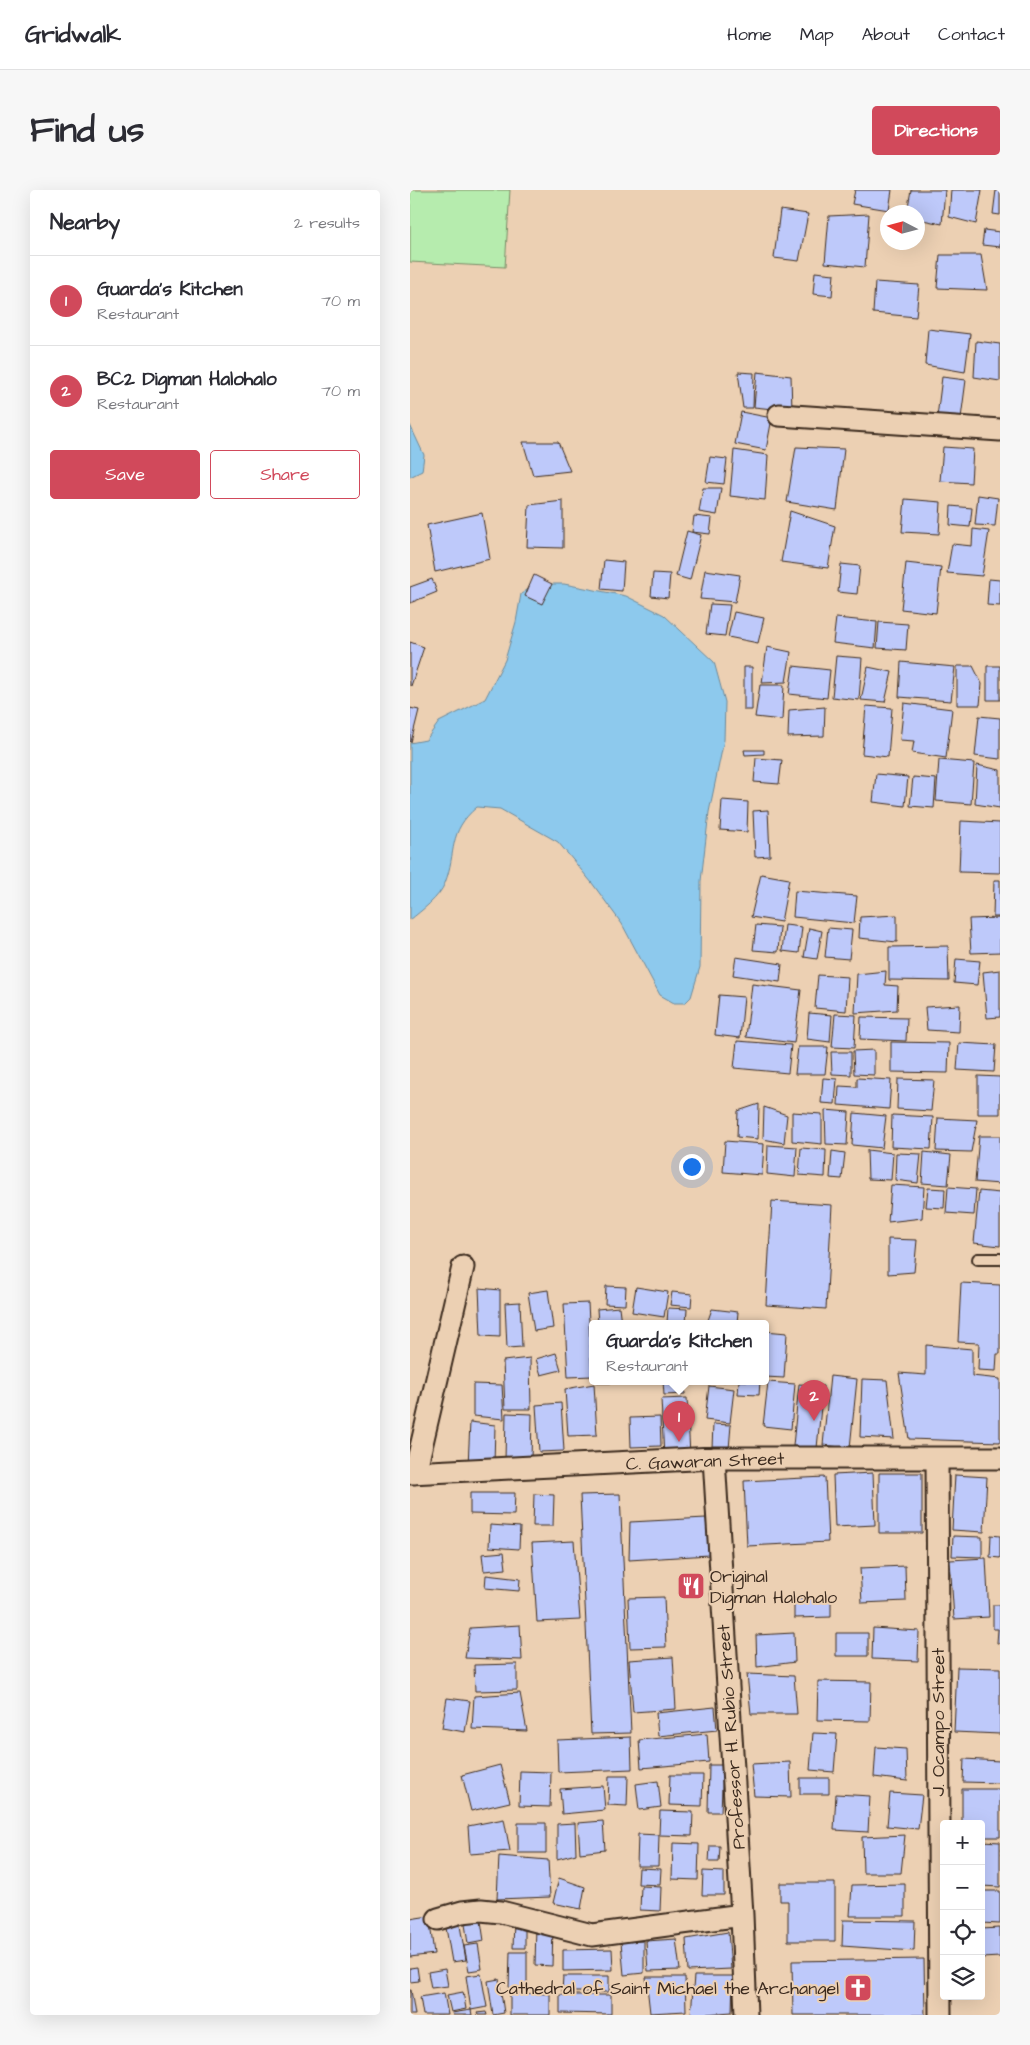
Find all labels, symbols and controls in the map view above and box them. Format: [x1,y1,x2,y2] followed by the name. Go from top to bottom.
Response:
[25,18,121,52] text: Gridwalk
[727,22,772,47] text: Home
[800,22,834,47] text: Map
[862,22,910,47] text: About
[938,22,1005,47] text: Contact
[30,106,144,155] text: Find us
[872,106,1000,155] button: Directions
[880,205,925,250] north arrow
[50,208,120,237] text: Nearby
[294,212,360,234] text: 2 results
[97,276,243,303] text: Guarda’s Kitchen
[65,290,67,312] text: 1
[321,290,360,312] text: 70 m
[97,303,179,325] text: Restaurant
[97,366,277,393] text: BC2 Digman Halohalo
[61,380,71,402] text: 2
[321,380,360,402] text: 70 m
[97,393,179,415] text: Restaurant
[50,450,200,499] button: Save
[210,450,360,499] button: Share
[679,1154,705,1180] your location
[589,1320,769,1385] popup
[606,1328,752,1355] text: Guarda’s Kitchen
[606,1355,688,1377] text: Restaurant
[798,1380,830,1421] pin: 2
[663,1401,695,1442] pin: 1
[625,1446,785,1477] street label: C. Gawaran Street
[710,1564,837,1611] place label: Original Digman Halohalo
[676,1571,706,1601] restaurant icon: Original Digman Halohalo
[711,1623,752,1850] street label: Professor H. Rubio Street
[926,1647,951,1796] street label: J. Ocampo Street
[940,1820,985,2000] map controls
[940,1820,985,1865] button: +
[940,1865,985,1910] button: −
[940,1910,985,1955] button: locate
[940,1955,985,2000] button: layers
[843,1973,873,2003] church icon: Cathedral of Saint Michael the Archangel
[496,1976,839,2002] place label: Cathedral of Saint Michael the Archangel

